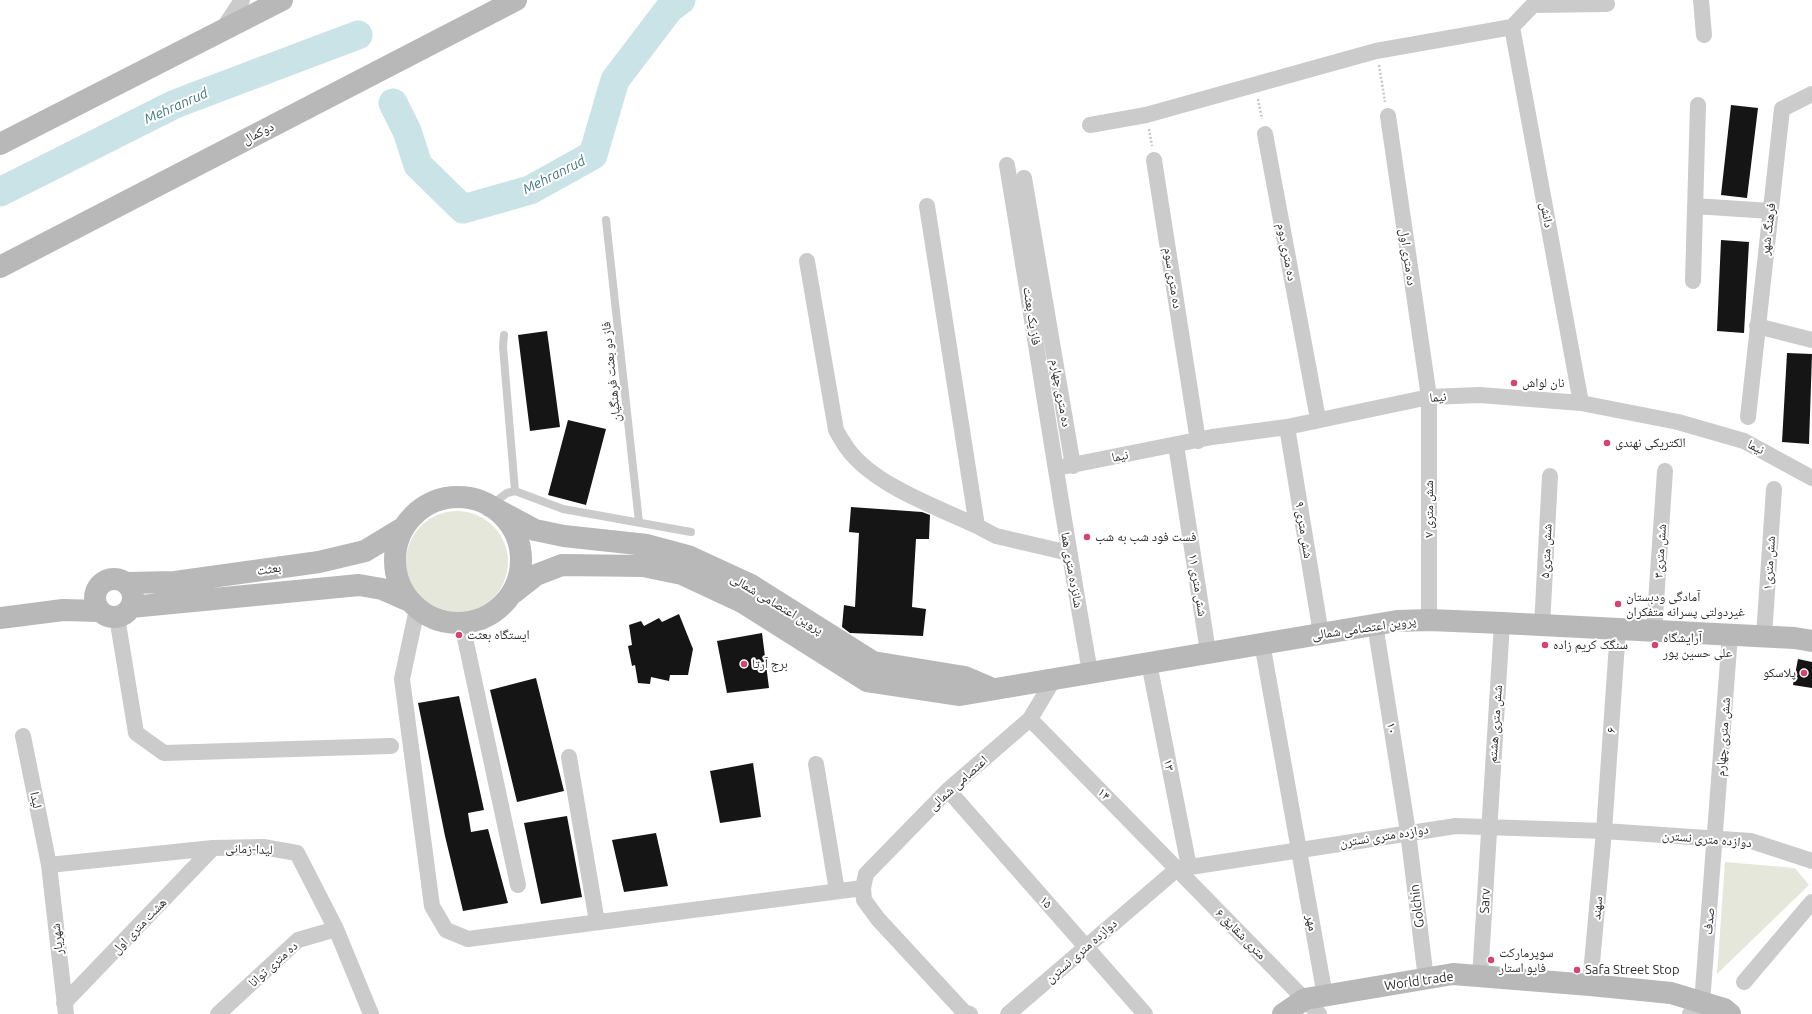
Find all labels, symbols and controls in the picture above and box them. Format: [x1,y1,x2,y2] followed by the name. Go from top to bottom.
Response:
[142,84,210,128] water label: Mehranrud
[240,119,276,147] street label: دوکمال
[520,152,588,198] water label: Mehranrud
[1537,201,1557,229] street label: دانش
[1757,202,1779,256] street label: فرهنگ شهر
[1274,222,1300,282] street label: ده متری دوم
[1396,227,1420,287] street label: ده متری اول
[1160,246,1186,310] street label: ده متری سوم
[1020,286,1044,346] street label: فاز یک بعثت
[598,321,624,423] street label: فاز دو بعثت فرهنگیان
[1047,358,1075,428] street label: ده متری چهارم
[1522,375,1565,391] place label: نان لواش
[1509,378,1519,388] marker: نان لواش
[1429,389,1447,405] street label: نیما
[1615,435,1686,451] place label: الکتریکی نهندی
[1745,436,1767,458] street label: نیما
[1602,438,1612,448] marker: الکتریکی نهندی
[1110,447,1130,465] street label: نیما
[1421,480,1437,538] street label: ۷ شش متری
[1292,500,1316,560] street label: ۹ شش متری
[1537,523,1555,579] street label: ۵شش متری
[1650,523,1670,579] street label: شش متری۳
[1095,529,1196,545] place label: فست فود شب به شب
[1058,531,1086,609] street label: شانزده متری هما
[1082,532,1092,542] marker: فست فود شب به شب
[1759,535,1779,591] street label: شش متری۱
[1185,553,1211,617] street label: ۱۱ شش متری
[256,560,282,578] street label: بعثت
[728,570,826,638] street label: پروین اعتصامی شمالی
[1626,589,1745,620] place label: آمادگی ودبستان غیردولتی پسرانه متفکران
[1613,599,1623,609] marker: آمادگی ودبستان غیردولتی پسرانه متفکران
[1311,613,1417,643] street label: پروین اعتصامی شمالی
[467,627,530,643] place label: ایستگاه بعثت
[454,630,464,640] marker: ایستگاه بعثت
[1663,630,1732,661] place label: آرایشگاه علی حسین پور
[1553,637,1628,653] place label: سنگک کریم زاده
[1540,640,1550,650] marker: سنگک کریم زاده
[1650,640,1660,650] marker: آرایشگاه علی حسین پور
[752,656,788,672] place label: برج آرتا
[739,659,749,669] marker: برج آرتا
[1763,665,1796,681] place label: پلاسکو
[1799,668,1809,678] marker: پلاسکو
[1484,684,1506,764] street label: شش متری هشتم
[1712,697,1734,777] street label: شش متری چهارم
[1383,721,1401,735] street label: ۱۰
[1603,727,1619,733] street label: ۶
[925,752,991,814] street label: اعتصامی شمالی
[1160,758,1178,772] street label: ۱۳
[1094,784,1114,804] street label: ۱۴
[27,790,45,810] street label: لیدا
[1338,821,1430,851] street label: دوازده متری نسترن
[1662,827,1752,851] street label: دوازده متری نسترن
[225,840,273,858] street label: لیدا-زمانی
[1407,883,1427,929] street label: Golchin
[1477,888,1493,914] street label: Sarv
[1036,892,1056,912] street label: ۱۵
[108,894,170,958] street label: هشت متری اول
[1588,896,1606,920] street label: سهند
[1212,905,1270,963] street label: ۶ متری شقایق
[1700,907,1718,935] street label: صدف
[1303,914,1321,932] street label: مهر
[1042,916,1120,986] street label: دوازده متری نسترن
[48,923,66,955] street label: شهریار
[245,938,301,990] street label: ده متری توانا
[1499,945,1554,976] place label: سوپرمارکت فایو استار
[1486,955,1496,965] marker: سوپرمارکت فایو استار
[1585,962,1679,978] place label: Safa Street Stop
[1572,965,1582,975] marker: Safa Street Stop
[1383,968,1455,994] street label: World trade

